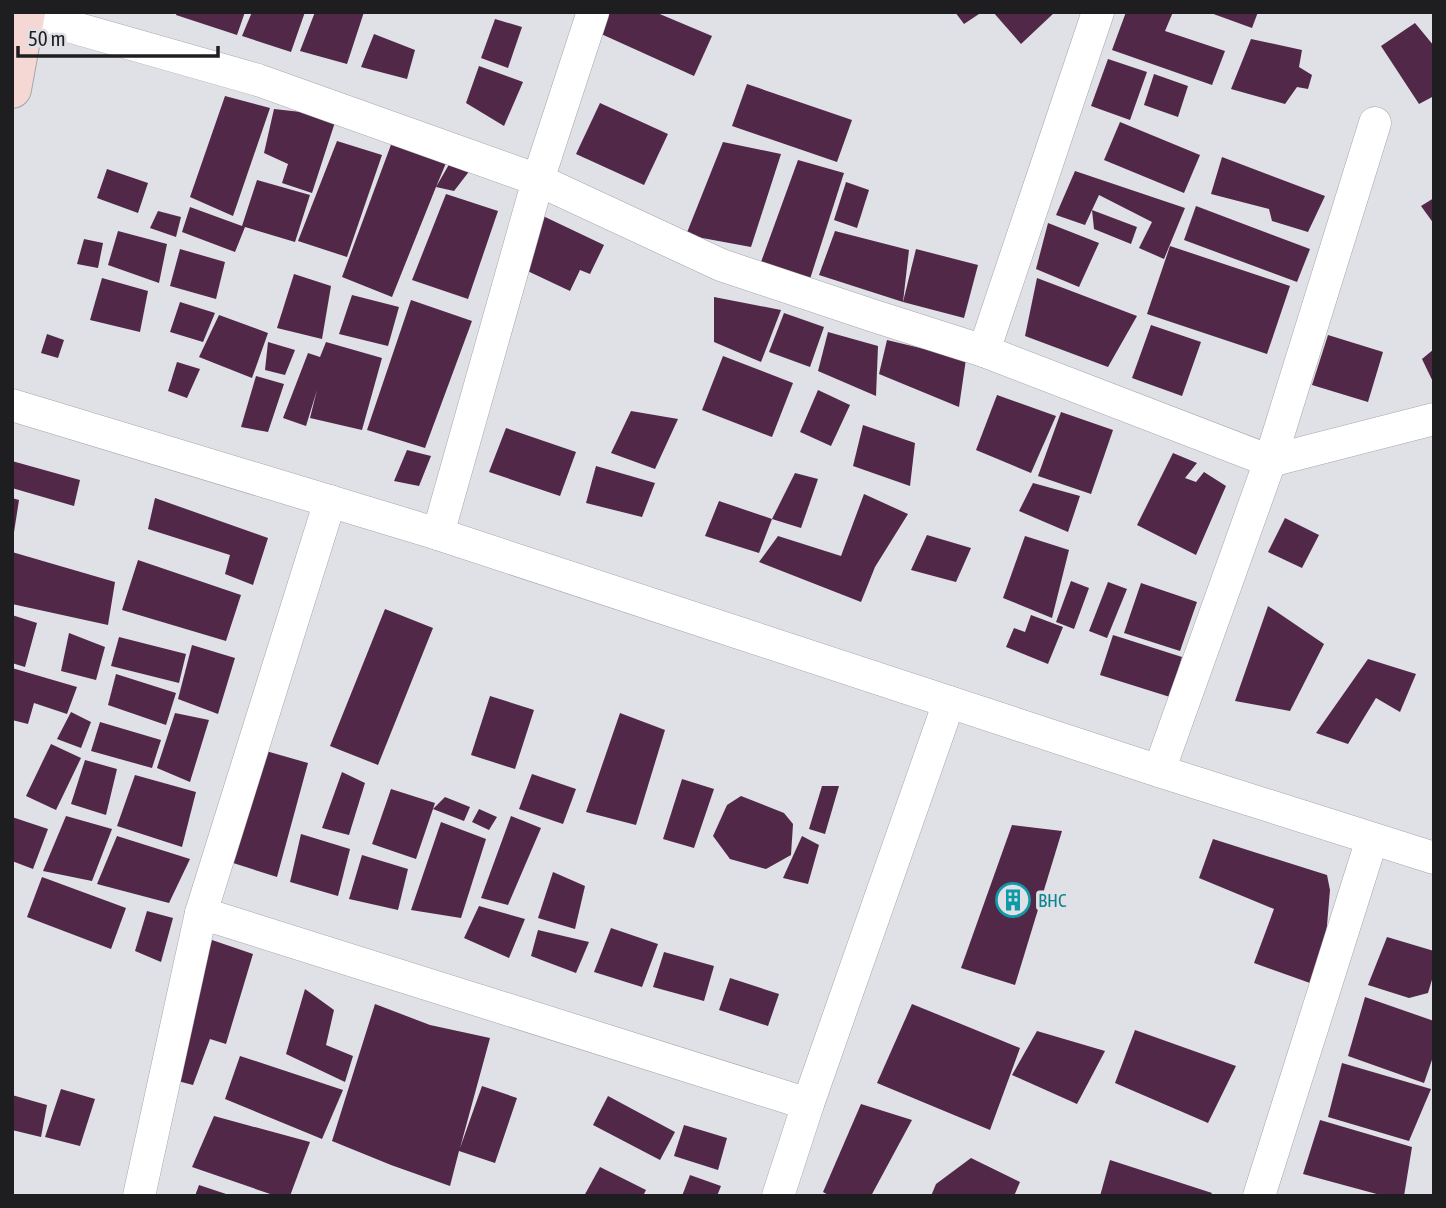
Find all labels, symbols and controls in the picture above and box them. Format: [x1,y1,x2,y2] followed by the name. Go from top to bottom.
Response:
[18,14,217,58] scale bar
[28,26,66,50] text: 50 m
[994,881,1032,919] building icon: BHC
[1038,889,1067,911] place label: BHC

